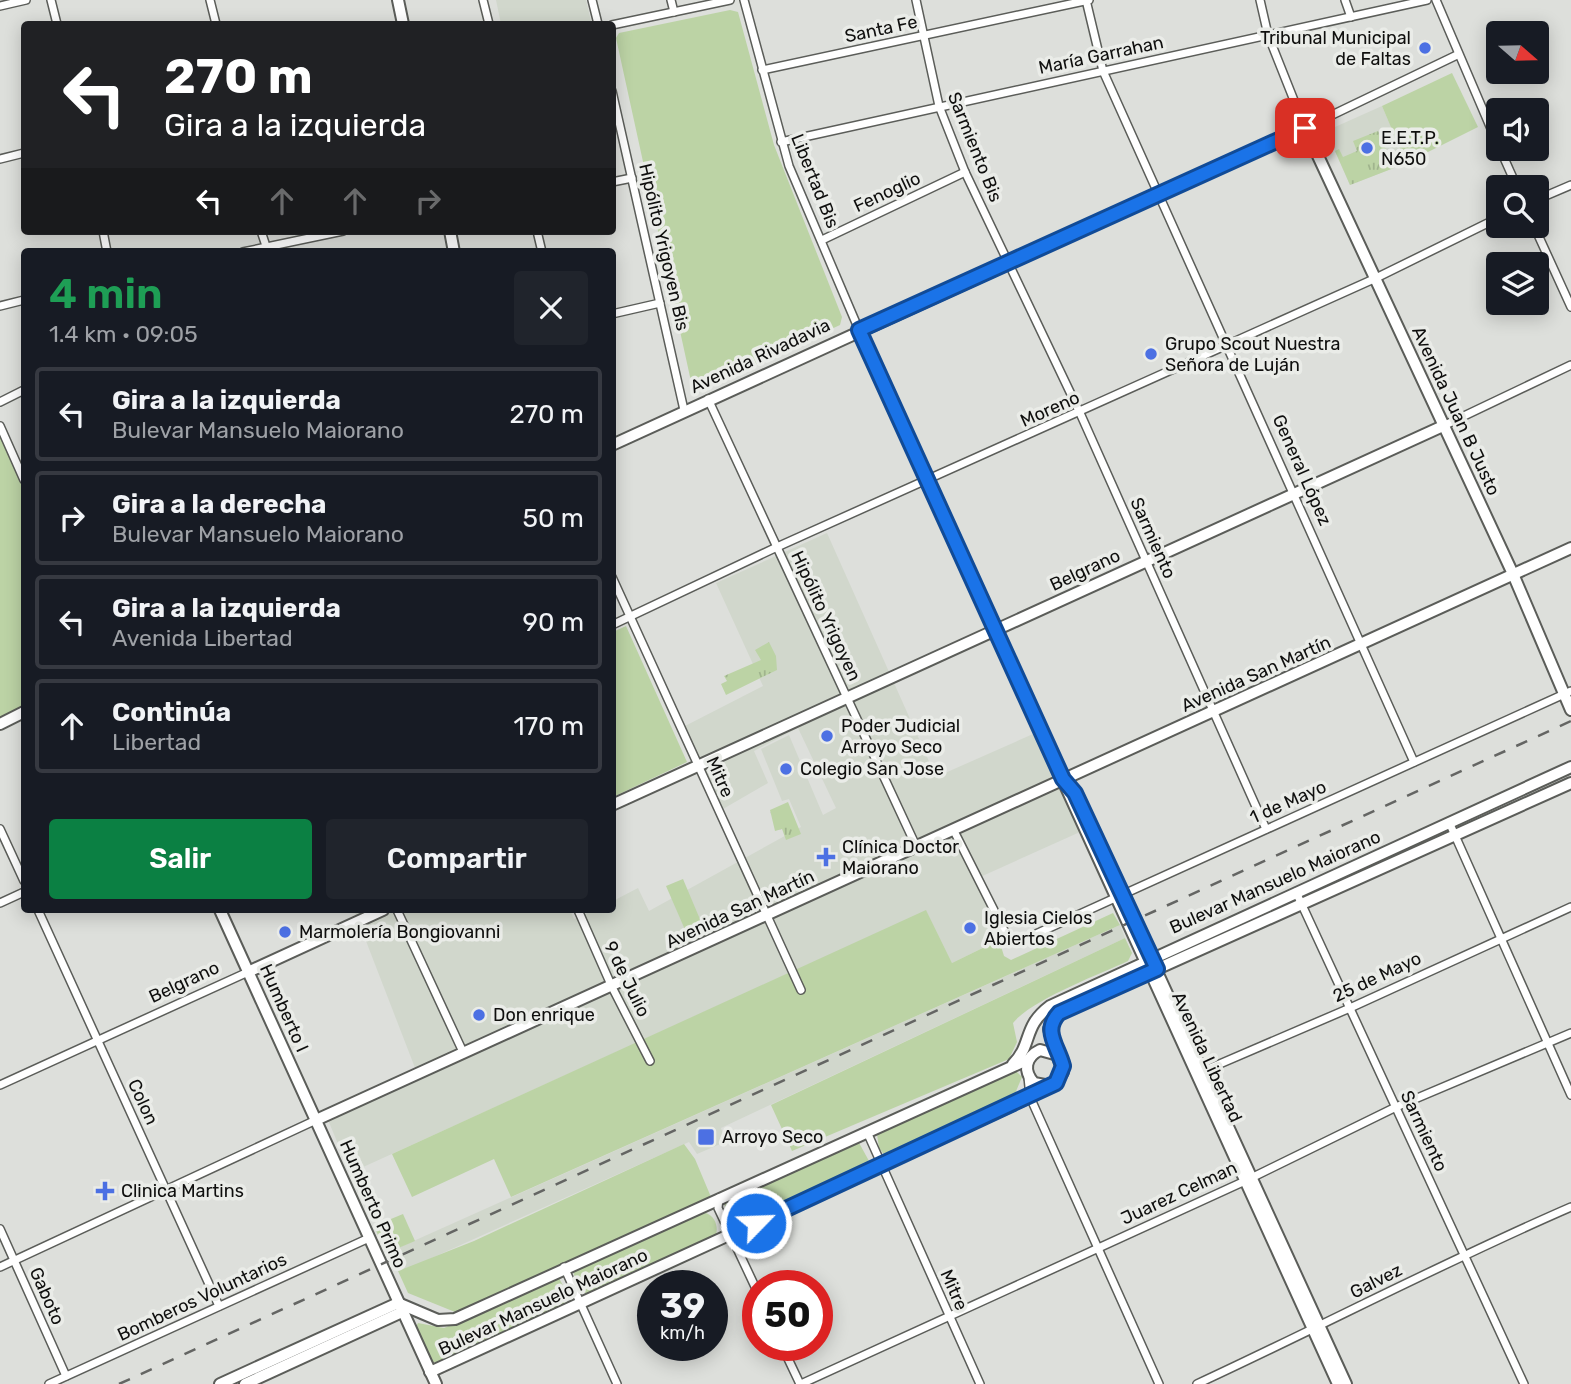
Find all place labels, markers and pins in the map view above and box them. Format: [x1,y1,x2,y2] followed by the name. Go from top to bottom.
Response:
[1260,27,1411,70] place label: Tribunal Municipal de Faltas
[1417,40,1433,56] marker: Tribunal Municipal de Faltas
[1275,98,1335,158] pin
[1381,127,1439,170] place label: E.E.T.P. N650
[1359,140,1375,156] marker: E.E.T.P. N650
[1165,333,1340,376] place label: Grupo Scout Nuestra Señora de Luján
[1143,346,1159,362] marker: Grupo Scout Nuestra Señora de Luján
[841,715,960,758] place label: Poder Judicial Arroyo Seco
[819,728,835,744] marker: Poder Judicial Arroyo Seco
[800,758,944,780] place label: Colegio San Jose
[778,761,794,777] marker: Colegio San Jose
[842,836,959,879] place label: Clínica Doctor Maiorano
[816,847,836,867] marker: Clínica Doctor Maiorano
[984,907,1092,950] place label: Iglesia Cielos Abiertos
[962,920,978,936] marker: Iglesia Cielos Abiertos
[299,921,500,943] place label: Marmolería Bongiovanni
[277,924,293,940] marker: Marmolería Bongiovanni
[493,1004,595,1026] place label: Don enrique
[471,1007,487,1023] marker: Don enrique
[722,1126,823,1148] place label: Arroyo Seco
[696,1127,716,1147] marker: Arroyo Seco
[121,1180,244,1202] place label: Clinica Martins
[95,1181,115,1201] marker: Clinica Martins

